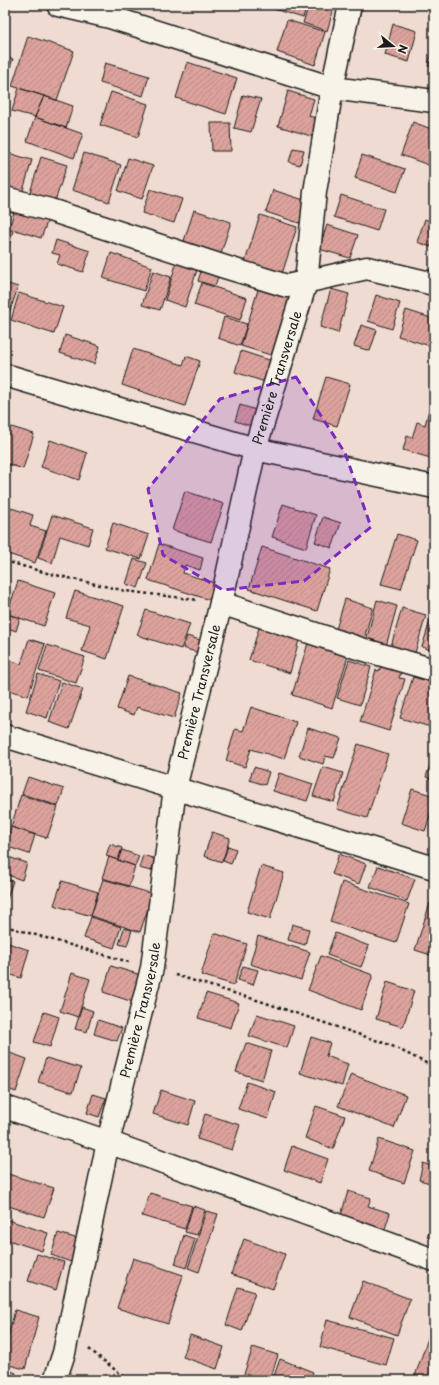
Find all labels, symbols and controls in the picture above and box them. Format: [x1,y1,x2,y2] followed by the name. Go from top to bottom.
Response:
[373,26,413,66] north arrow
[393,42,412,56] text: N
[247,308,306,447] street label: Première Transversale
[172,622,224,761] street label: Première Transversale
[115,941,164,1080] street label: Première Transversale

